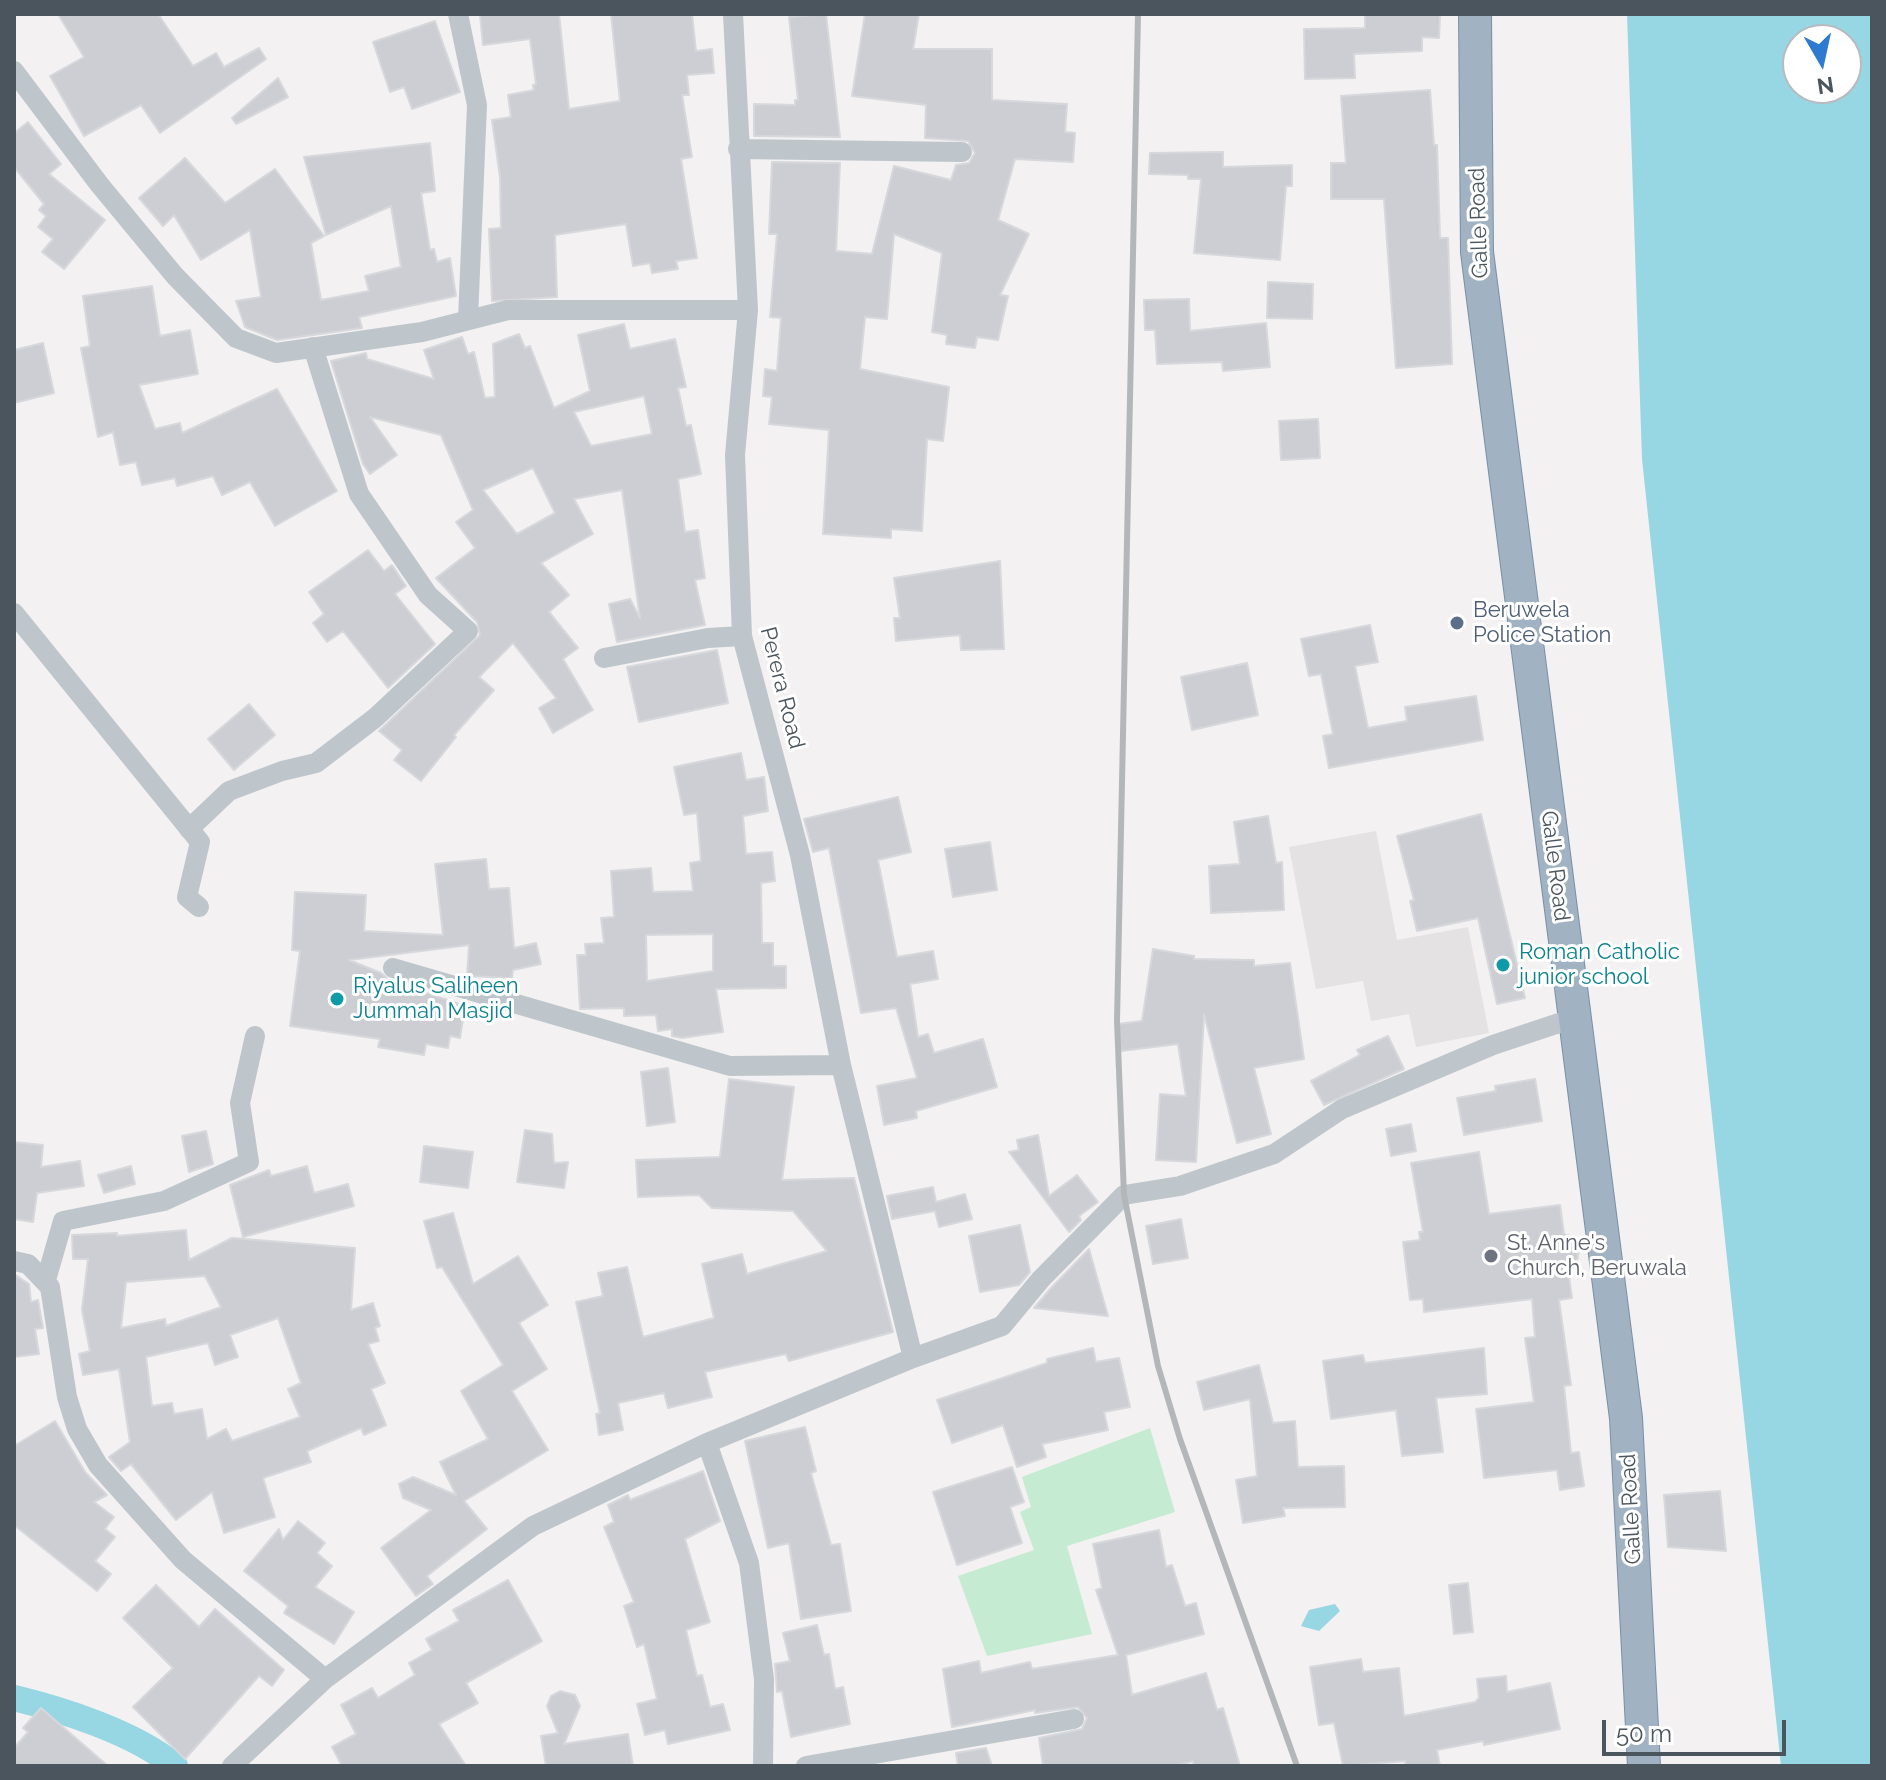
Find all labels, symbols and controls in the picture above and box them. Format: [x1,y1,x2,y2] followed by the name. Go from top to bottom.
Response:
[1782,24,1862,104] north arrow
[1815,72,1836,100] text: N
[1464,167,1494,279] street label: Galle Road
[1473,597,1611,648] place label: Beruwela Police Station
[1448,614,1466,632] marker: Beruwela Police Station
[754,624,810,752] street label: Perera Road
[1535,809,1575,923] street label: Galle Road
[1519,939,1680,990] place label: Roman Catholic junior school
[1494,956,1512,974] marker: Roman Catholic junior school
[353,973,519,1024] place label: Riyalus Saliheen Jummah Masjid
[328,990,346,1008] marker: Riyalus Saliheen Jummah Masjid
[1507,1230,1687,1282] place label: St. Anne's Church, Beruwala
[1482,1247,1500,1265] marker: St. Anne's Church, Beruwala
[1615,1453,1647,1565] street label: Galle Road
[1606,1704,1790,1754] scale bar
[1616,1719,1672,1748] text: 50 m

